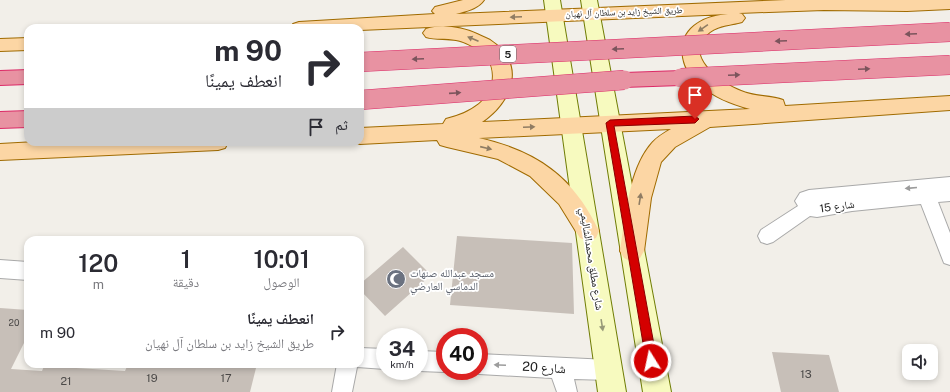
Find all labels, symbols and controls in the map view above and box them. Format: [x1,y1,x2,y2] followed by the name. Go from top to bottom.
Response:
[565,4,683,20] street label: طريق الشيخ زايد بن سلطان آل نهيان
[509,14,522,20] one-way arrow
[698,24,708,32] one-way arrow
[905,31,917,38] one-way arrow
[214,34,282,67] text: 90 m
[466,35,478,41] one-way arrow
[775,37,787,44] one-way arrow
[296,40,348,92] icon: right
[612,45,624,52] one-way arrow
[500,46,516,62] road number: 5
[412,55,424,62] one-way arrow
[858,66,871,72] one-way arrow
[205,70,282,91] text: انعطف يمينًا
[728,72,740,79] one-way arrow
[678,78,712,119] pin
[684,84,706,106] icon: arrive
[449,89,461,96] one-way arrow
[305,116,327,138] icon: arrive
[335,116,348,133] text: ثم
[523,124,535,131] one-way arrow
[480,145,492,151] one-way arrow
[905,184,917,191] one-way arrow
[638,193,644,205] one-way arrow
[819,198,855,215] street label: شارع 15
[575,207,606,311] street label: شارع مطلق محمدالشاليمي
[181,245,191,273] text: 1
[253,245,310,273] text: 10:01
[78,249,118,277] text: 120
[410,267,494,295] place label: مسجد عبدالله صنهات الدماسي العارضي
[385,268,407,290] mosque icon: مسجد عبدالله صنهات الدماسي العارضي
[173,275,199,290] text: دقيقة
[264,275,300,290] text: الوصول
[93,277,104,292] text: m
[247,310,314,327] text: انعطف يمينًا
[9,317,20,328] house number: 20
[599,319,605,331] one-way arrow
[326,321,348,343] icon: right
[40,324,75,341] text: 90 m
[436,328,488,380] speed limit sign: 40
[145,336,314,351] text: طريق الشيخ زايد بن سلطان آل نهيان
[389,337,415,361] text: 34
[630,340,672,382] position arrow
[902,344,938,380] map controls
[902,344,938,380] button: sound
[390,358,414,370] text: km/h
[522,359,566,378] street label: شارع 20
[494,361,506,368] one-way arrow
[800,368,812,380] house number: 13
[146,372,158,384] house number: 19
[220,372,232,384] house number: 17
[60,375,72,387] house number: 21

